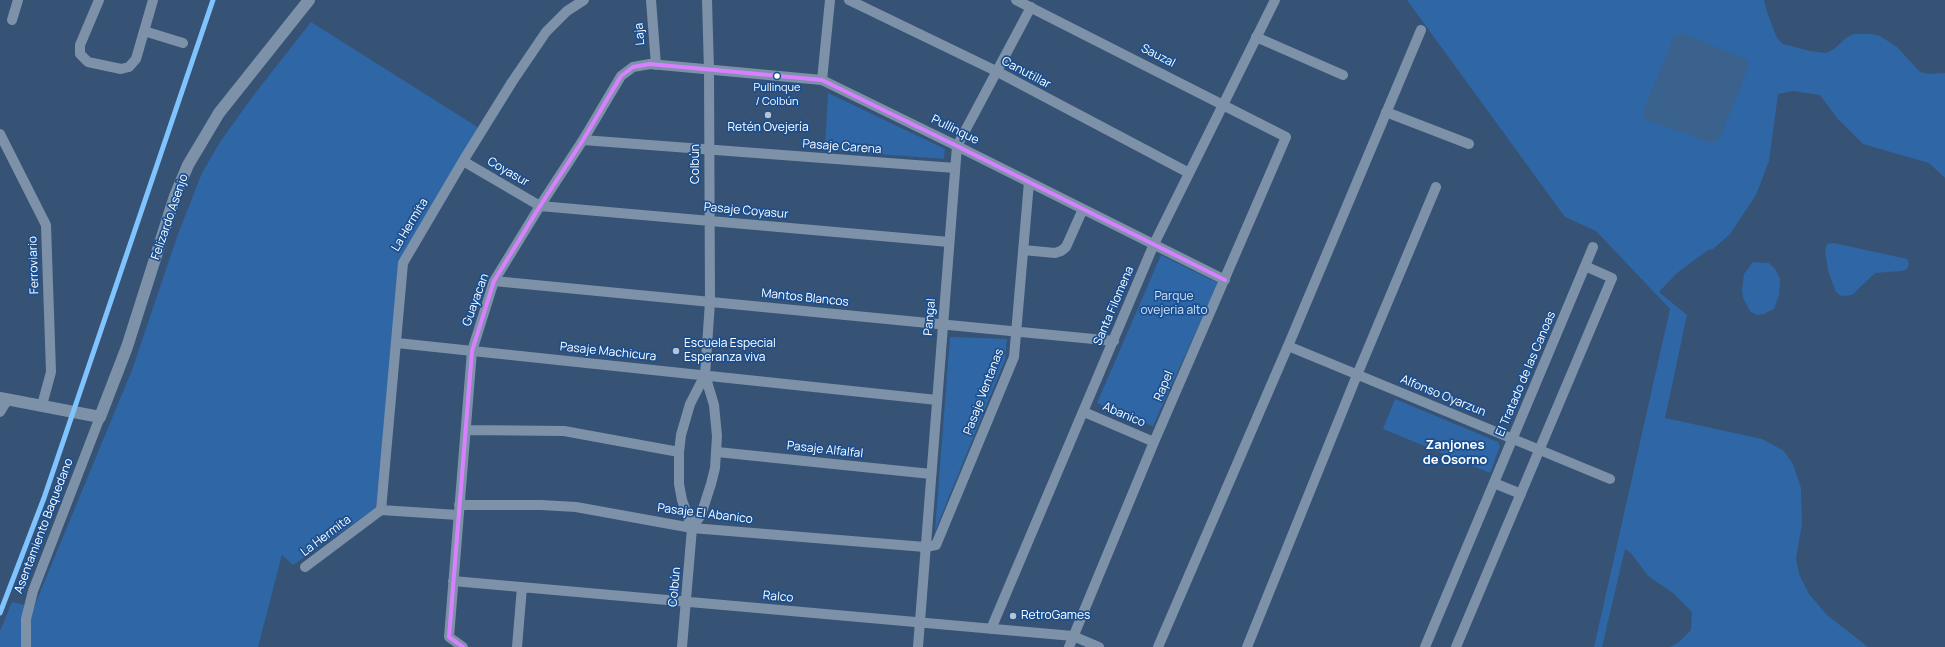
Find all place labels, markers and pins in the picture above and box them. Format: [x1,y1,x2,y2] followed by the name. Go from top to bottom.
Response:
[772,71,782,81] marker: Pullinque / Colbún
[754,81,800,107] place label: Pullinque / Colbún
[763,110,773,120] marker: Retén Ovejería
[727,121,809,135] place label: Retén Ovejería
[684,337,776,365] place label: Escuela Especial Esperanza viva
[671,346,681,356] marker: Escuela Especial Esperanza viva
[1021,609,1090,623] place label: RetroGames
[1008,611,1018,621] marker: RetroGames

